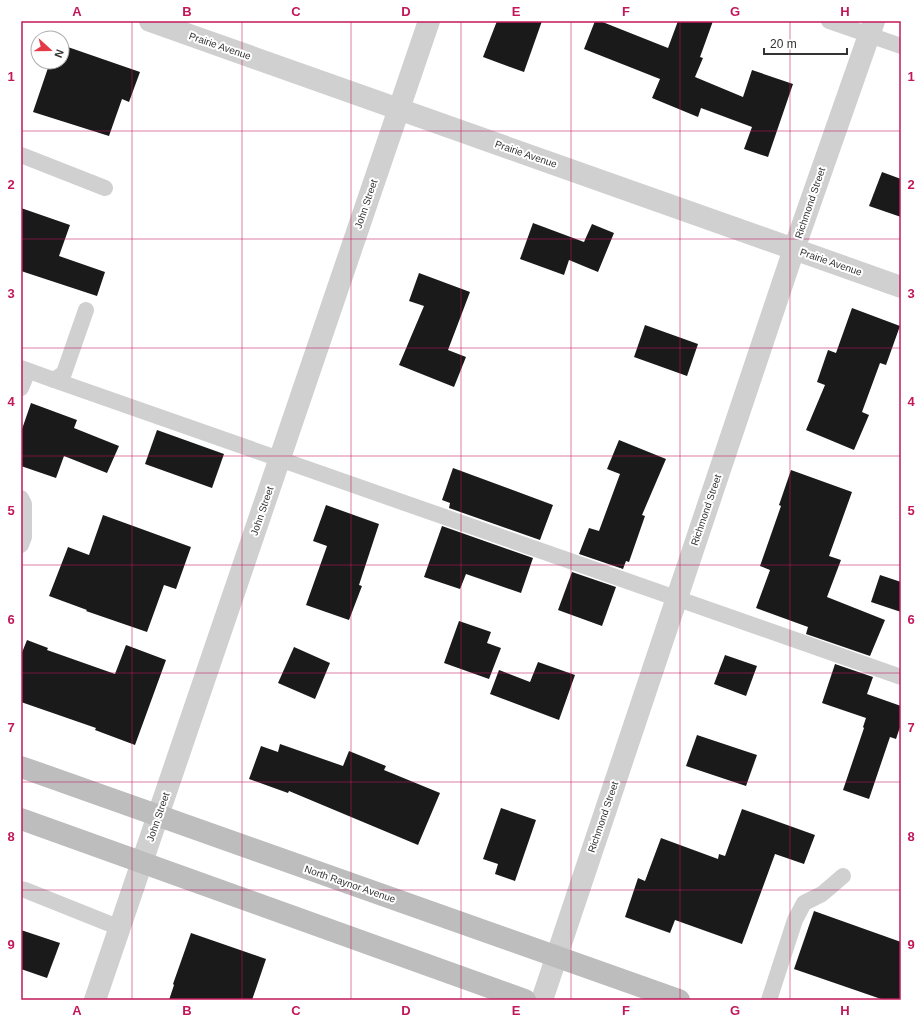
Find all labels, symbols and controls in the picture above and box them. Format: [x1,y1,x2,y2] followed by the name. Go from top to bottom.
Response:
[72,4,82,19] text: A
[182,4,192,19] text: B
[291,4,301,19] text: C
[401,4,411,19] text: D
[512,4,521,19] text: E
[622,4,630,19] text: F
[730,4,740,19] text: G
[840,4,850,19] text: H
[30,30,70,70] north arrow
[188,30,253,62] street label: Prairie Avenue
[764,30,847,56] scale bar
[770,37,797,51] text: 20 m
[52,48,66,59] text: N
[7,69,15,84] text: 1
[907,69,915,84] text: 1
[494,138,559,170] street label: Prairie Avenue
[793,166,827,240] street label: Richmond Street
[7,177,15,192] text: 2
[907,177,915,192] text: 2
[352,178,380,230] street label: John Street
[799,246,864,278] street label: Prairie Avenue
[7,286,15,301] text: 3
[907,286,915,301] text: 3
[7,394,15,409] text: 4
[907,394,915,409] text: 4
[689,473,723,547] street label: Richmond Street
[248,485,276,537] street label: John Street
[7,503,15,518] text: 5
[907,503,915,518] text: 5
[7,612,15,627] text: 6
[907,612,915,627] text: 6
[7,720,15,735] text: 7
[907,720,915,735] text: 7
[586,780,620,854] street label: Richmond Street
[144,791,172,843] street label: John Street
[7,829,15,844] text: 8
[907,829,915,844] text: 8
[303,863,397,905] street label: North Raynor Avenue
[7,937,15,952] text: 9
[907,937,915,952] text: 9
[72,1003,82,1018] text: A
[182,1003,192,1018] text: B
[291,1003,301,1018] text: C
[401,1003,411,1018] text: D
[512,1003,521,1018] text: E
[622,1003,630,1018] text: F
[730,1003,740,1018] text: G
[840,1003,850,1018] text: H

